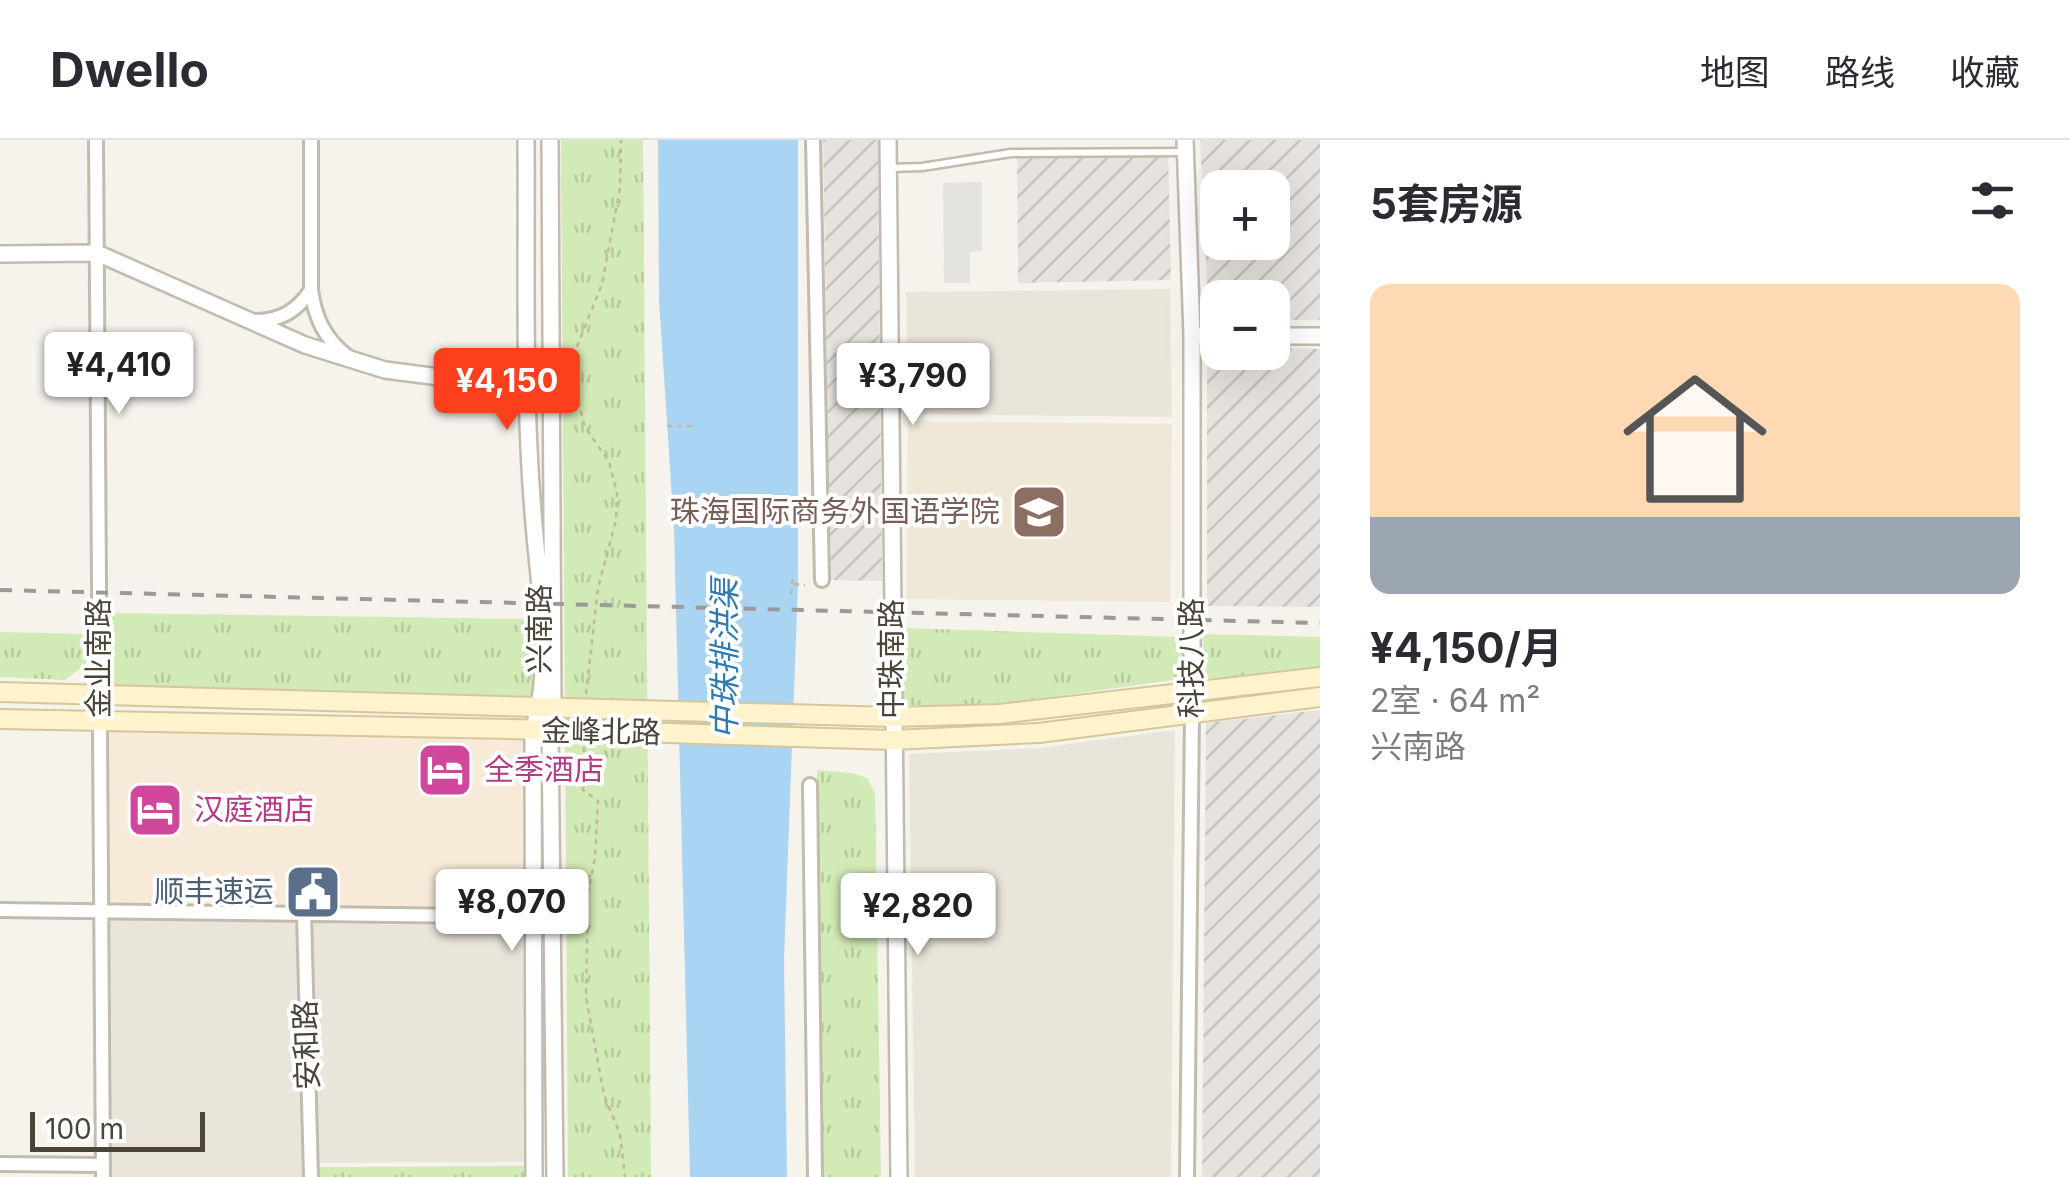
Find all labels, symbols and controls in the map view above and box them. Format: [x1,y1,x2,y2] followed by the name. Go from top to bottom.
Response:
[50,40,209,99] text: Dwello
[1700,51,1770,93] text: 地图
[1825,51,1895,93] text: 路线
[1950,51,2020,93] text: 收藏
[1200,170,1290,370] map controls
[1200,170,1290,260] button: +
[1965,173,2020,228] icon: filters
[1370,178,1523,229] text: 5套房源
[1200,280,1290,370] button: −
[38,332,200,417] pin: ¥4,410
[832,343,994,428] pin: ¥3,790
[66,345,172,384] text: ¥4,410
[426,348,588,433] pin: ¥4,150
[1605,349,1785,529] icon: home
[859,356,967,395] text: ¥3,790
[456,361,558,400] text: ¥4,150
[1009,482,1069,542] school or university icon: 珠海国际商务外国语学院
[670,493,1000,529] place label: 珠海国际商务外国语学院
[705,575,744,739] water label: 中珠排洪渠
[521,584,557,674] street label: 兴南路
[80,598,116,718] street label: 金业南路
[1173,598,1209,718] street label: 科技八路
[873,599,909,719] street label: 中珠南路
[1370,622,1563,673] text: ¥4,150/月
[1370,681,1540,720] text: 2室 · 64 m²
[541,712,661,750] street label: 金峰北路
[1370,727,1466,766] text: 兴南路
[415,740,475,800] hotel icon: 全季酒店
[484,751,604,787] place label: 全季酒店
[125,780,185,840] hotel icon: 汉庭酒店
[194,791,314,827] place label: 汉庭酒店
[283,862,343,922] public building icon: 顺丰速运
[431,869,593,954] pin: ¥8,070
[154,873,274,909] place label: 顺丰速运
[837,873,999,958] pin: ¥2,820
[458,882,566,921] text: ¥8,070
[863,886,973,925] text: ¥2,820
[286,999,326,1091] street label: 安和路
[30,1107,205,1152] scale bar
[45,1112,124,1146] text: 100 m

